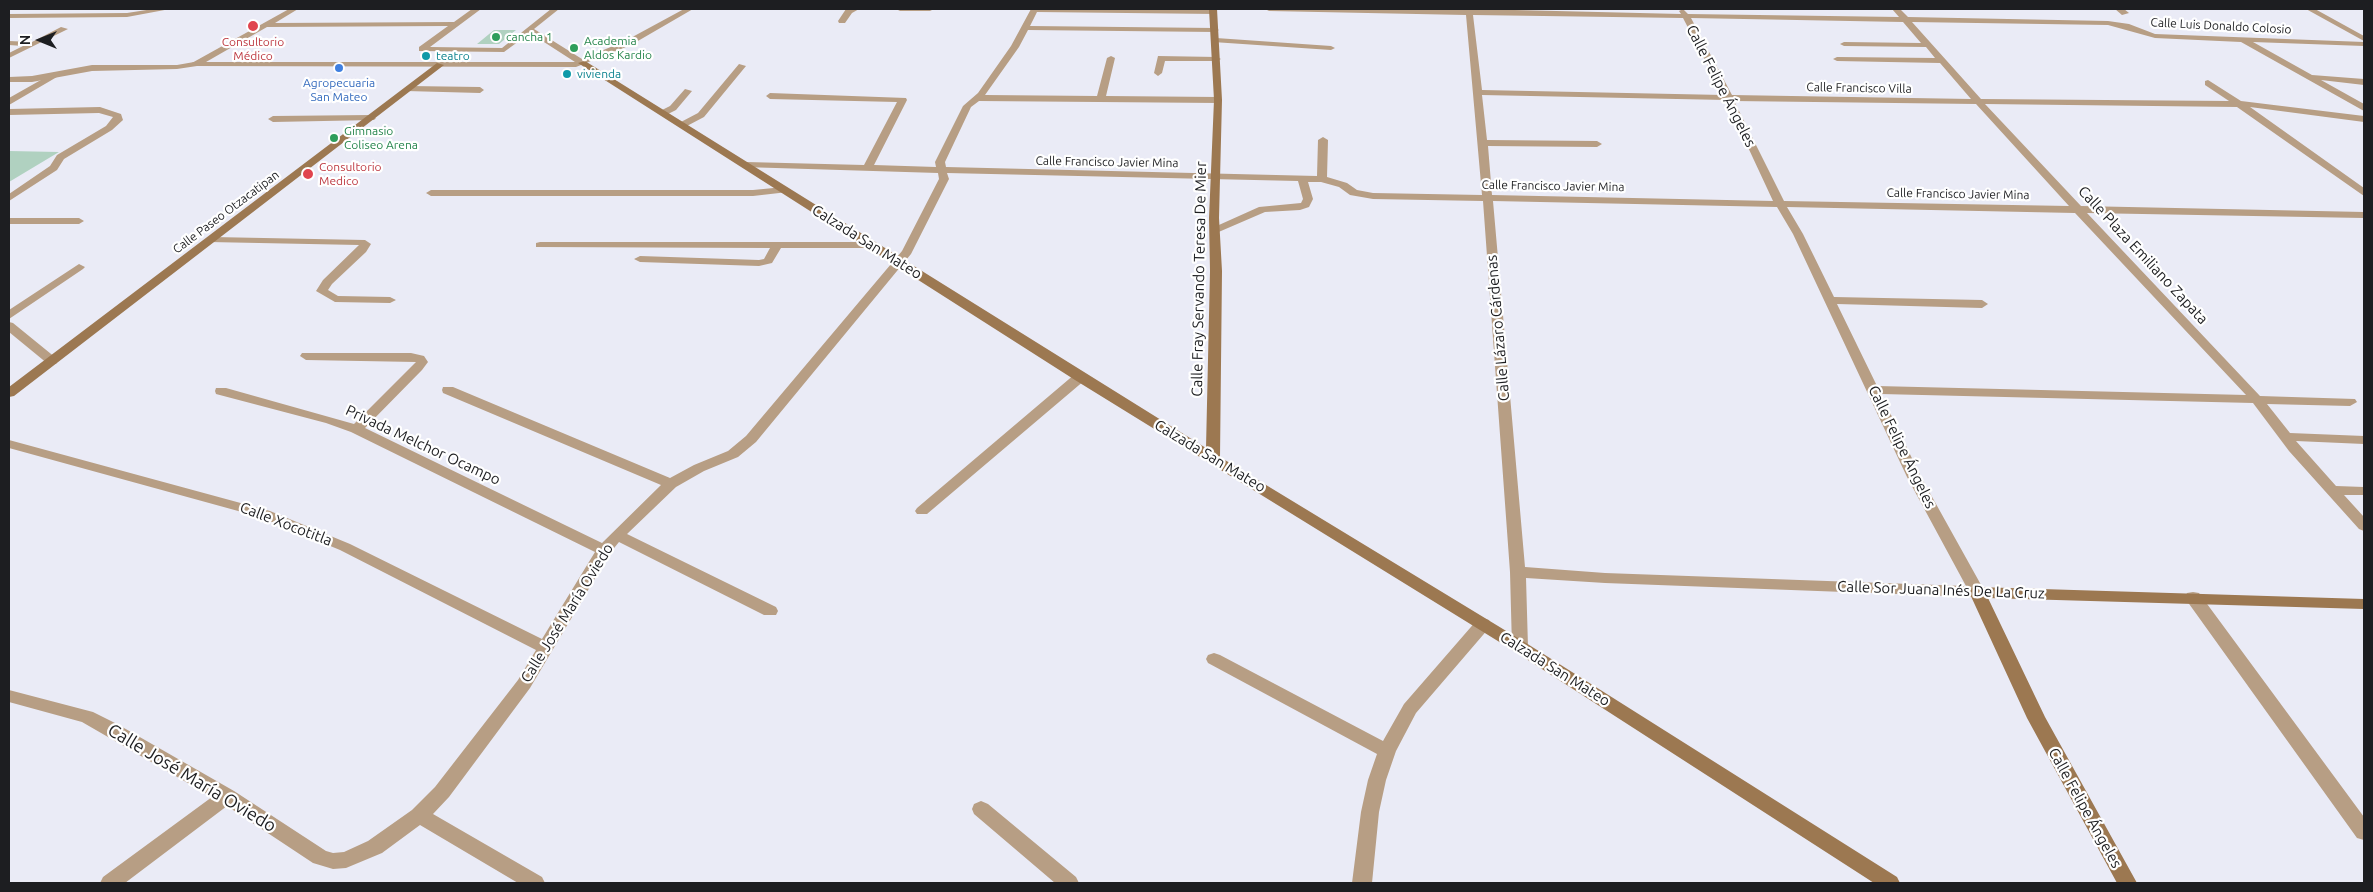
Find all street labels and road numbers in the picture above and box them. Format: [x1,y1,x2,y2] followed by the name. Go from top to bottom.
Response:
[2150,15,2292,37] street label: Calle Luis Donaldo Colosio
[1682,22,1760,150] street label: Calle Felipe Ángeles
[1806,80,1912,96] street label: Calle Francisco Villa
[1035,154,1179,170] street label: Calle Francisco Javier Mina
[1188,161,1210,397] street label: Calle Fray Servando Teresa De Mier
[170,167,282,257] street label: Calle Paseo Otzacatipan
[1481,178,1625,194] street label: Calle Francisco Javier Mina
[2074,182,2212,328] street label: Calle Plaza Emiliano Zapata
[1886,186,2030,202] street label: Calle Francisco Javier Mina
[809,201,925,283] street label: Calzada San Mateo
[1483,254,1513,402] street label: Calle Lázaro Cárdenas
[1864,383,1940,511] street label: Calle Felipe Ángeles
[343,401,503,489] street label: Privada Melchor Ocampo
[1151,416,1269,496] street label: Calzada San Mateo
[237,498,335,550] street label: Calle Xocotitla
[517,540,617,686] street label: Calle José María Oviedo
[1837,577,2045,603] street label: Calle Sor Juana Inés De La Cruz
[1497,628,1613,710] street label: Calzada San Mateo
[104,719,280,837] street label: Calle José María Oviedo
[2044,745,2126,871] street label: Calle Felipe Ángeles

